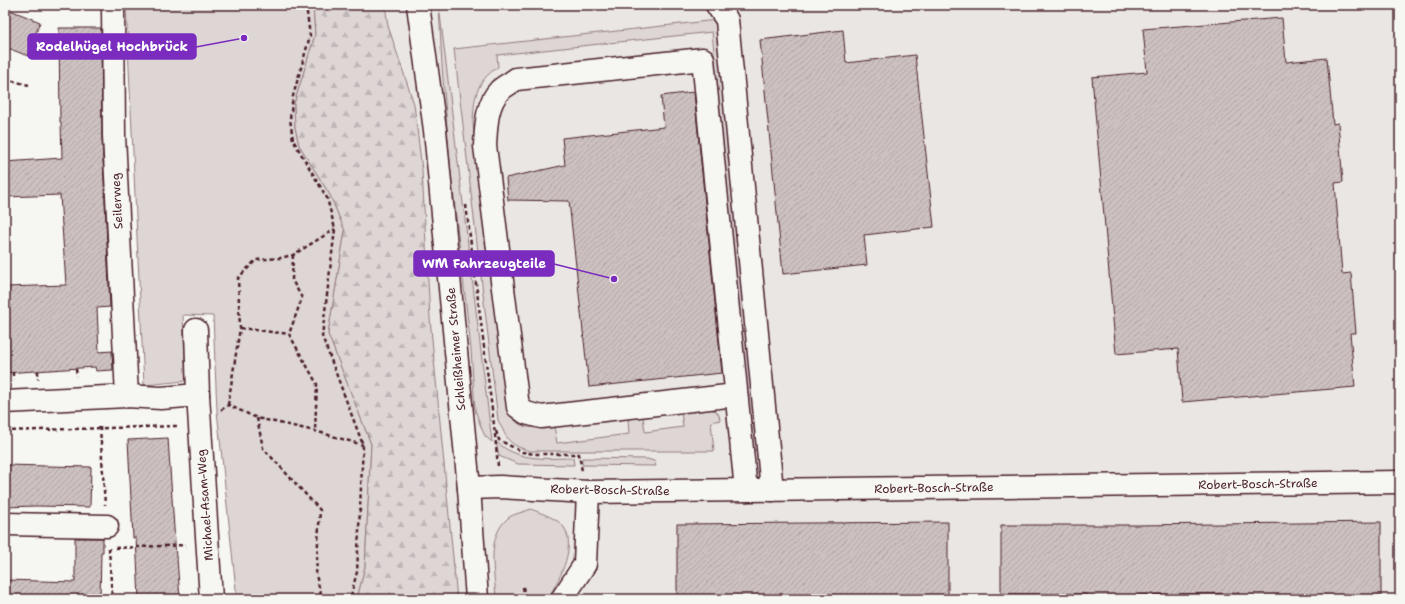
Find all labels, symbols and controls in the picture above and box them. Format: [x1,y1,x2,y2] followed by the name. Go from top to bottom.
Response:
[28,34,196,59] callout: Rodelhügel Hochbrück
[36,38,188,55] text: Rodelhügel Hochbrück
[108,172,126,230] street label: Seilerweg
[414,251,554,276] callout: WM Fahrzeugteile
[422,255,546,272] text: WM Fahrzeugteile
[443,287,469,411] street label: Schleißheimer Straße
[193,449,217,561] street label: Michael-Asam-Weg
[1198,475,1318,493] street label: Robert-Bosch-Straße
[874,479,994,497] street label: Robert-Bosch-Straße
[550,481,670,499] street label: Robert-Bosch-Straße

